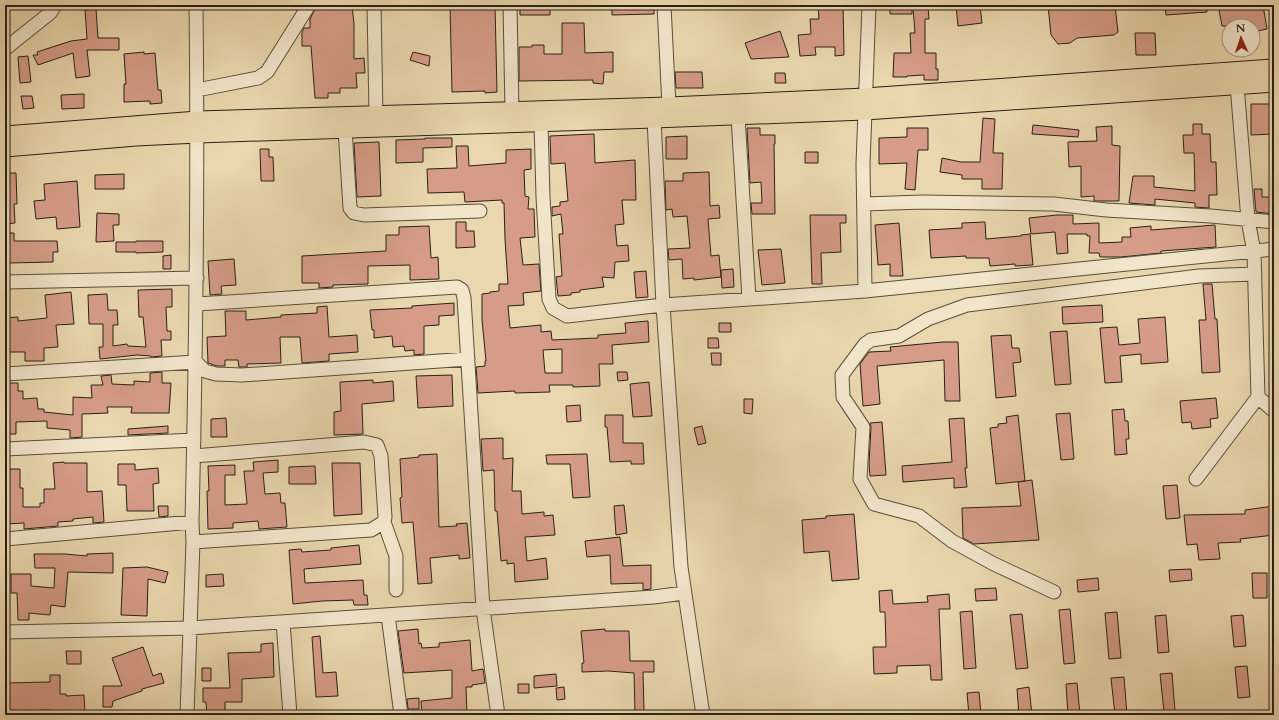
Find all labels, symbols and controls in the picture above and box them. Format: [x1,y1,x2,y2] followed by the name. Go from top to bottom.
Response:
[1221,18,1261,58] north arrow
[1235,21,1246,36] text: N

